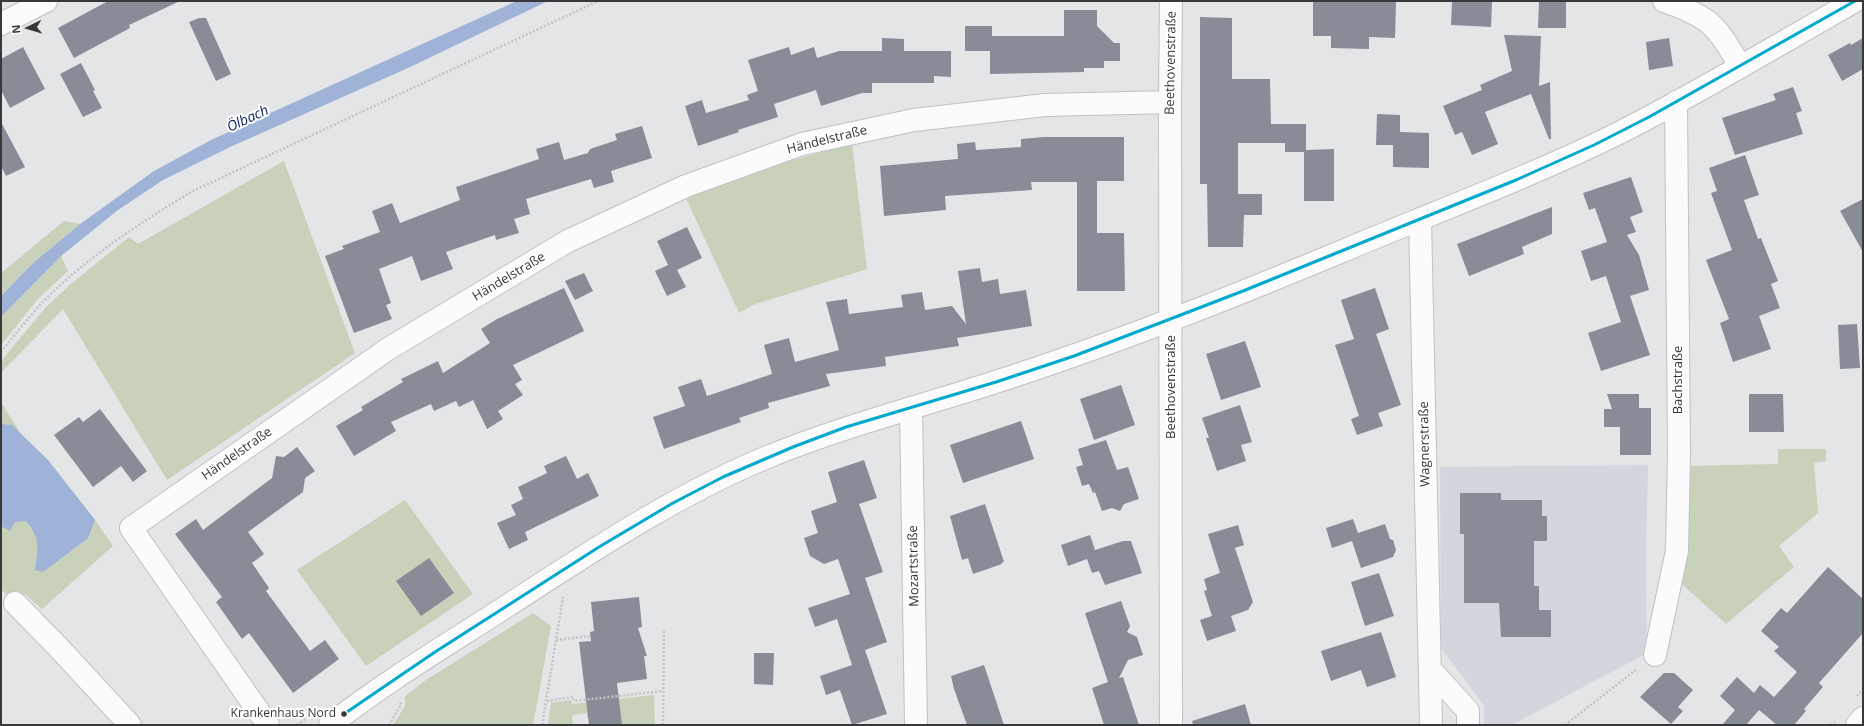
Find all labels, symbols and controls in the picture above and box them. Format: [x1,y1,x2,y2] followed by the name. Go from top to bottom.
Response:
[8,8,48,48] north arrow
[1162,11,1180,115] street label: Beethovenstraße
[8,24,23,34] text: N
[224,102,272,136] water label: Ölbach
[785,123,869,157] street label: Händelstraße
[470,249,548,305] street label: Händelstraße
[1163,335,1179,439] street label: Beethovenstraße
[1670,346,1686,414] street label: Bachstraße
[1416,401,1434,487] street label: Wagnerstraße
[199,424,275,484] street label: Händelstraße
[905,525,923,607] street label: Mozartstraße
[231,707,336,721] place label: Krankenhaus Nord
[339,709,349,719] marker: Krankenhaus Nord

